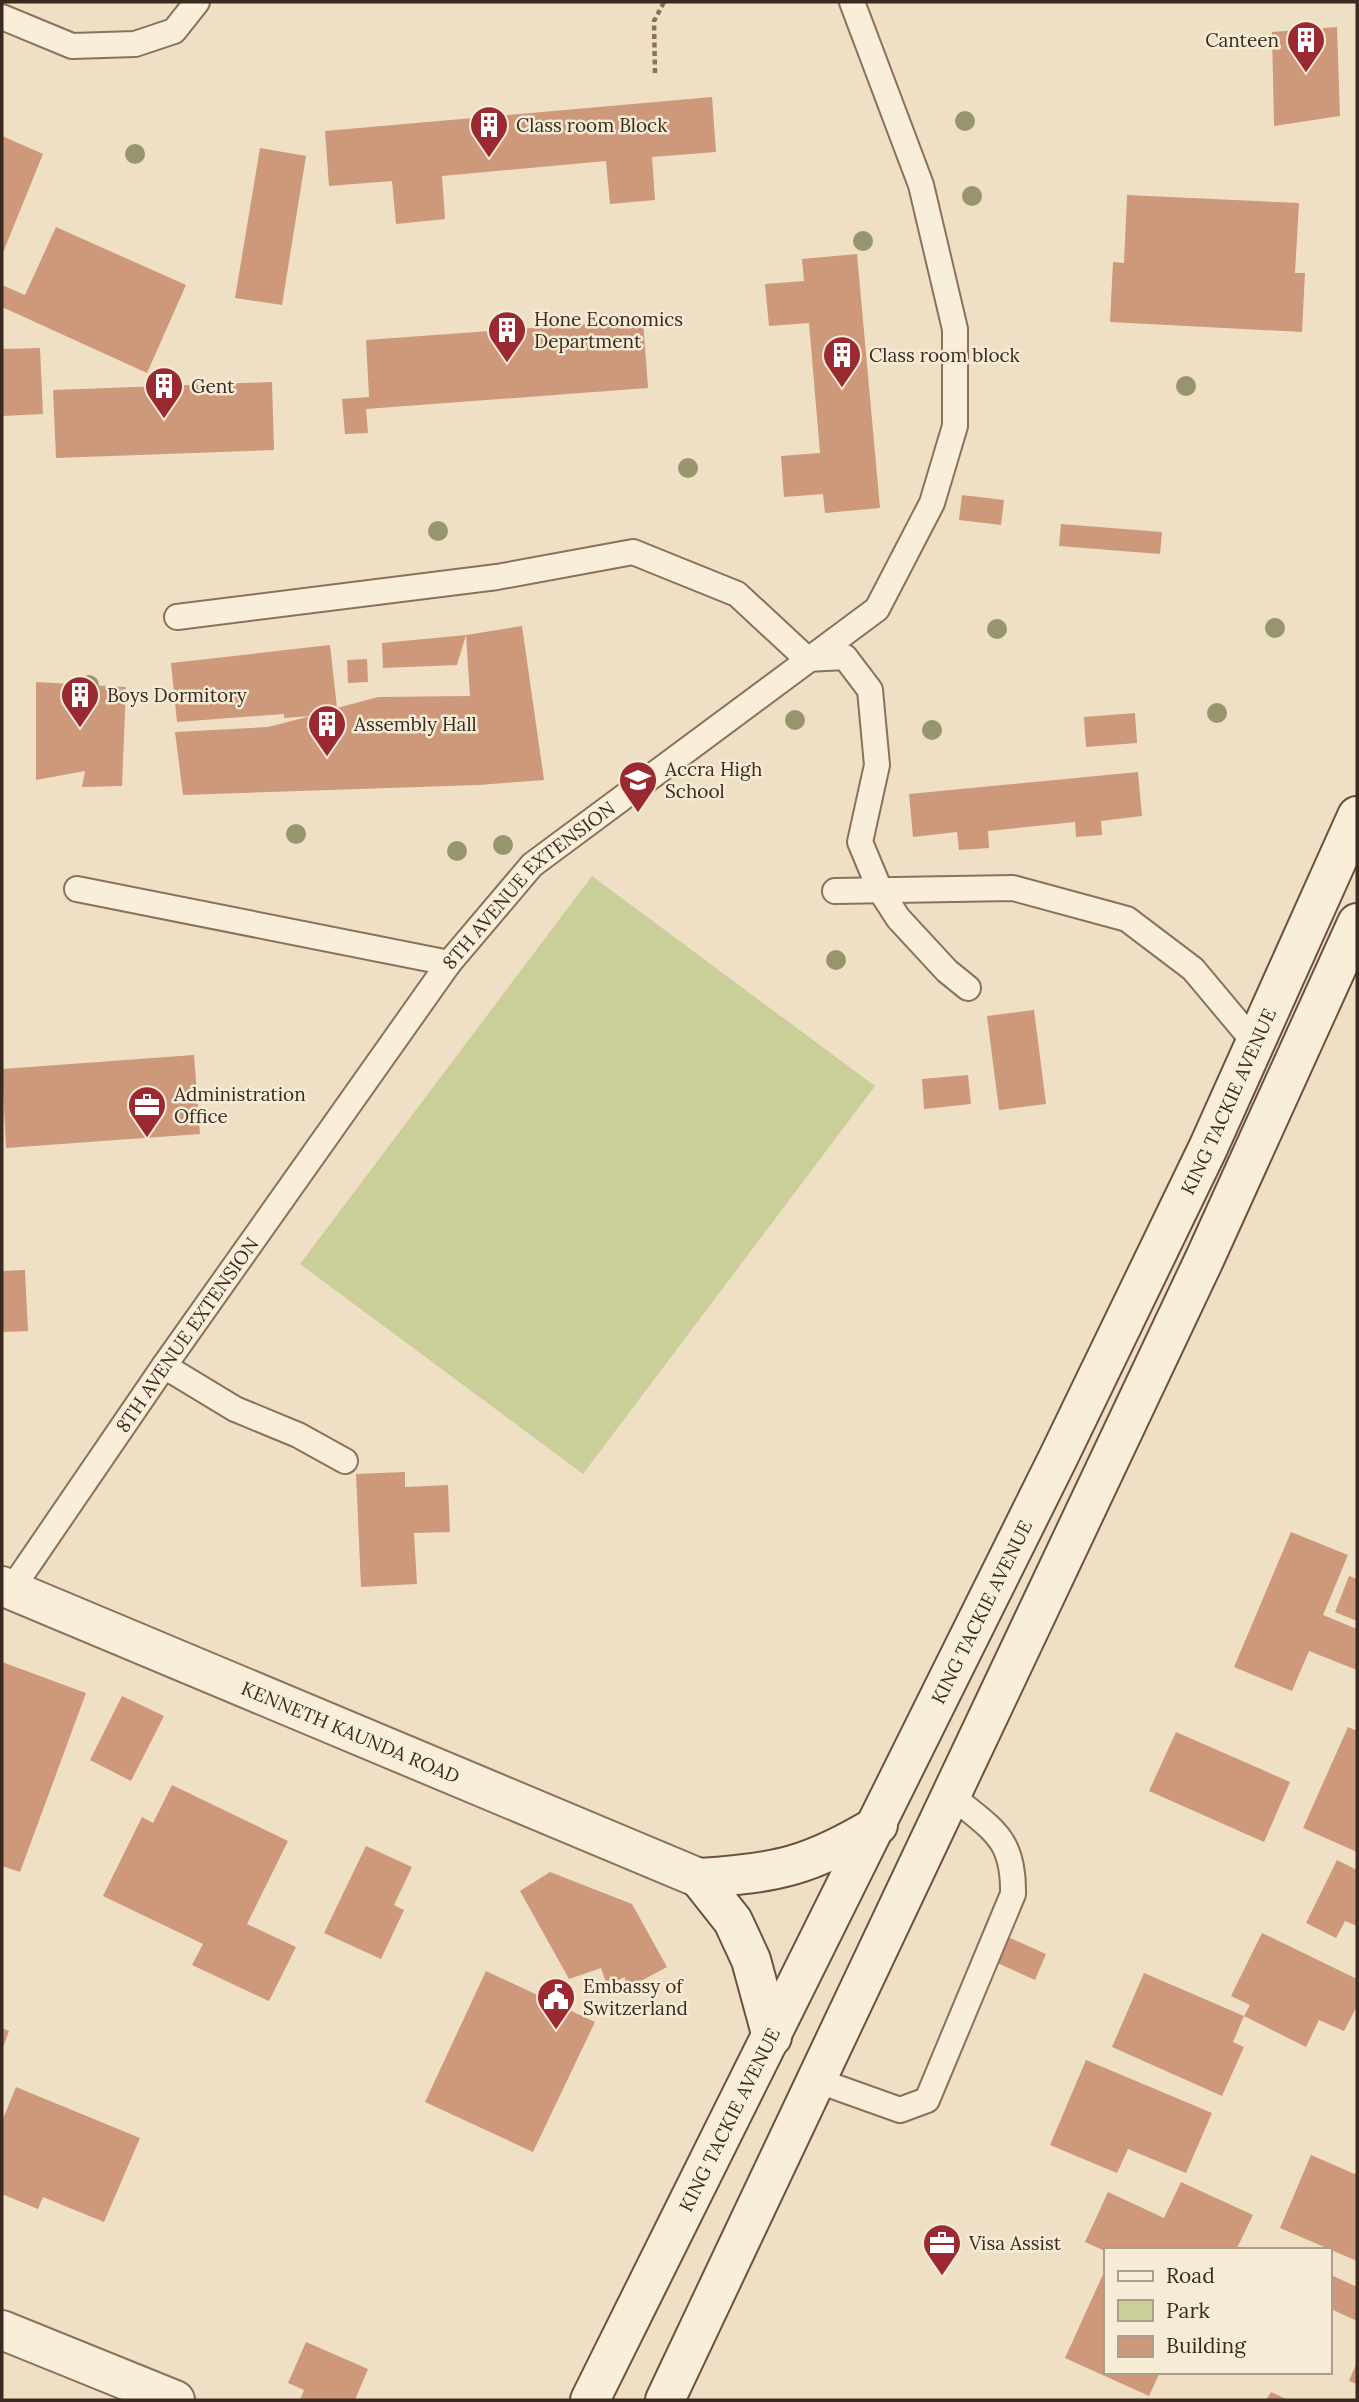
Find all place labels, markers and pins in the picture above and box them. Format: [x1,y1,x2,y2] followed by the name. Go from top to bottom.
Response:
[1285,19,1327,74] building icon: Canteen
[1205,28,1279,52] place label: Canteen
[468,104,510,159] building icon: Class room Block
[516,113,668,137] place label: Class room Block
[534,307,683,353] place label: Hone Economics Department
[486,309,528,364] building icon: Hone Economics Department
[821,334,863,389] building icon: Class room block
[869,343,1021,367] place label: Class room block
[143,365,185,420] building icon: Gent
[191,374,235,398] place label: Gent
[59,674,101,729] building icon: Boys Dormitory
[107,683,247,707] place label: Boys Dormitory
[306,703,348,758] building icon: Assembly Hall
[353,712,477,736] place label: Assembly Hall
[664,757,762,803] place label: Accra High School
[617,759,659,814] school or university icon: Accra High School
[173,1082,306,1128] place label: Administration Office
[126,1084,168,1139] office icon: Administration Office
[583,1974,688,2020] place label: Embassy of Switzerland
[535,1976,577,2031] public building icon: Embassy of Switzerland
[921,2222,963,2277] office icon: Visa Assist
[968,2231,1062,2255] place label: Visa Assist

